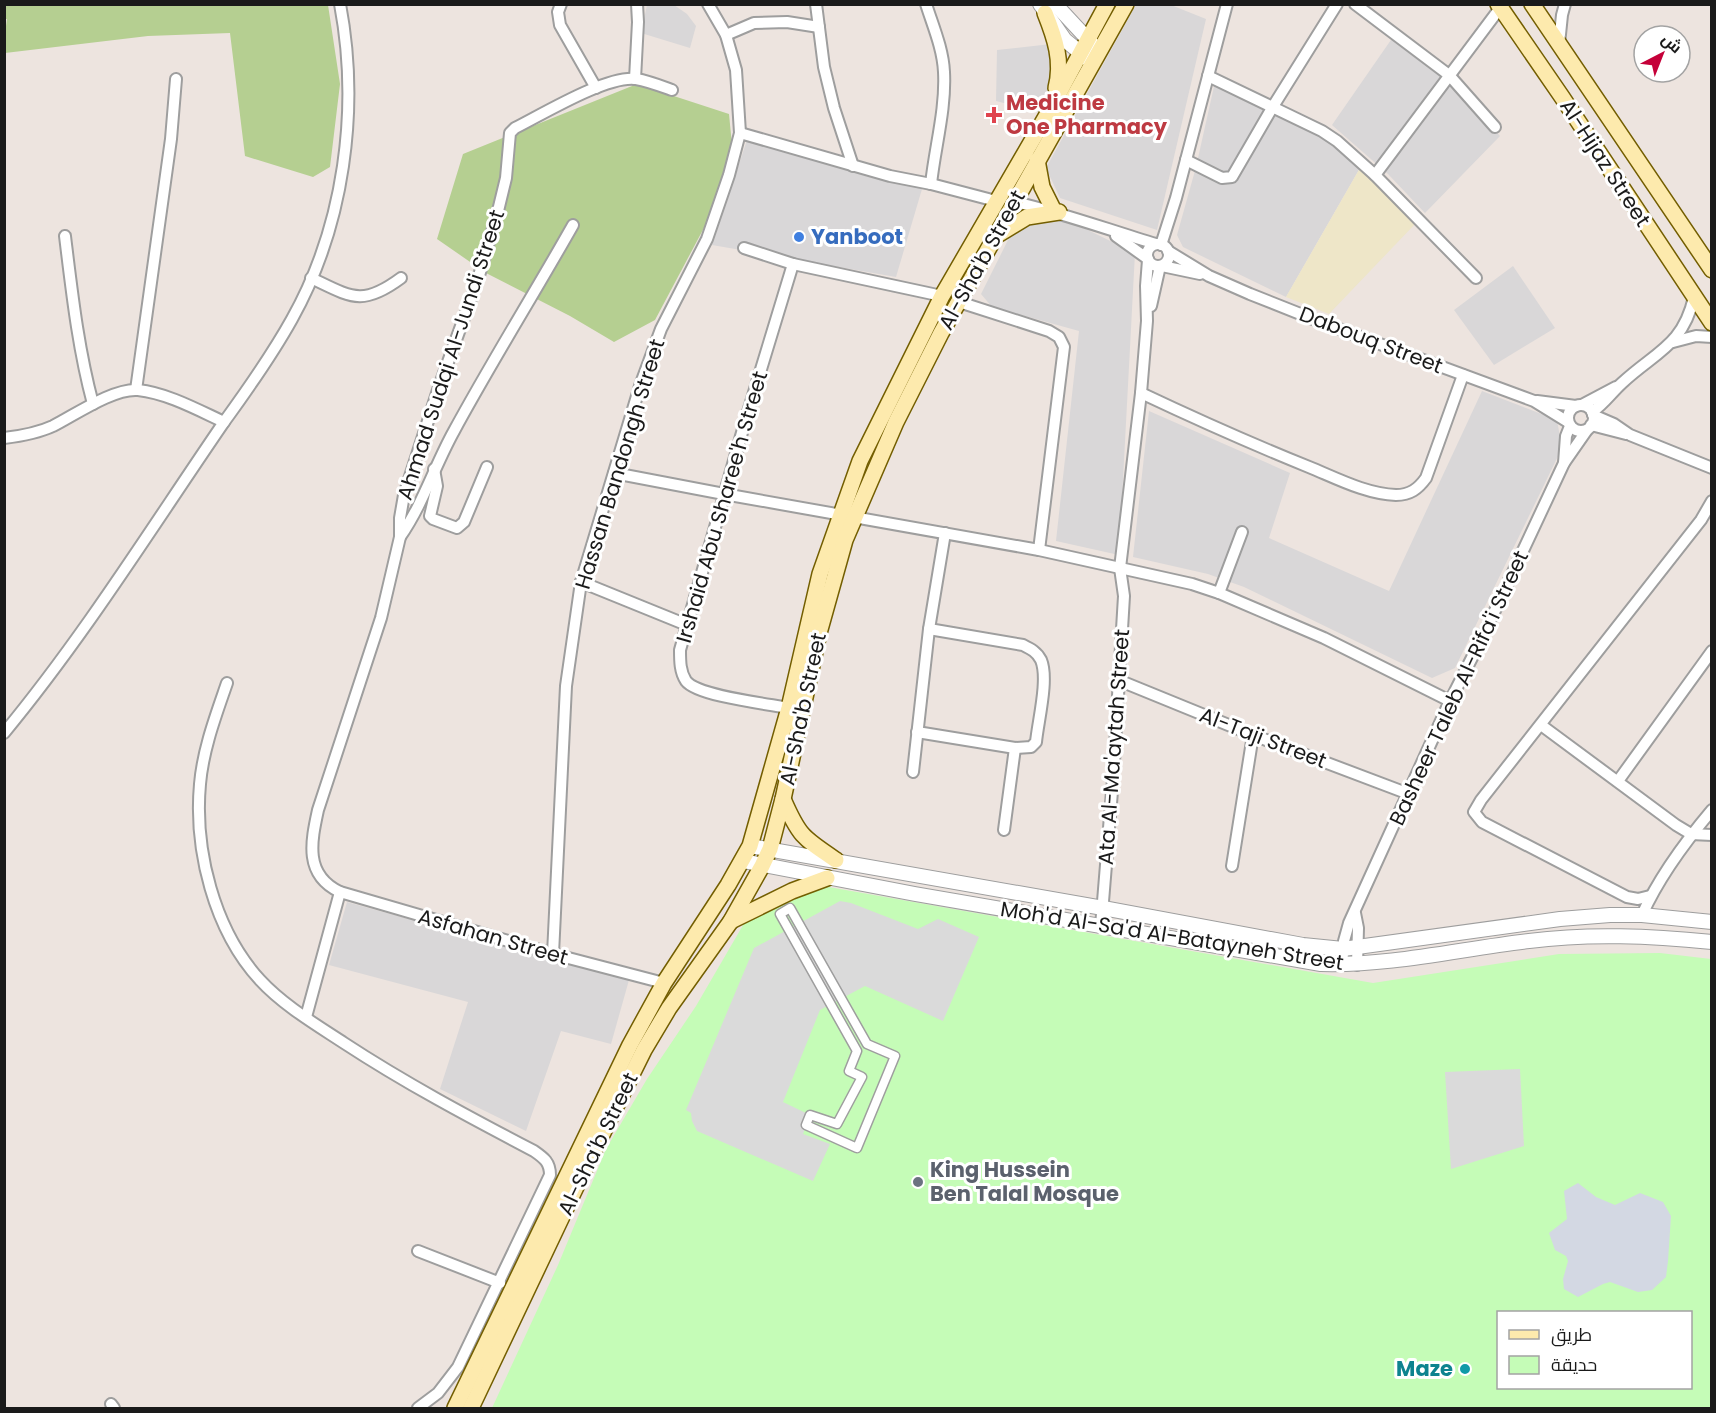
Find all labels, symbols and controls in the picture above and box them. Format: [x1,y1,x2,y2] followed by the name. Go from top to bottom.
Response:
[1632,24,1692,84] north arrow
[1656,28,1687,59] text: ش
[1006,88,1168,141] place label: Medicine One Pharmacy
[1553,93,1658,232] street label: Al-Hijaz Street
[987,108,1001,122] marker: Medicine One Pharmacy
[931,185,1032,335] street label: Al-Sha'b Street
[390,206,511,504] street label: Ahmad Sudqi Al-Jundi Street
[811,222,903,251] place label: Yanboot
[792,230,806,244] marker: Yanboot
[1295,299,1447,380] street label: Dabouq Street
[568,335,671,593] street label: Hassan Bandongh Street
[669,367,774,646] street label: Irshaid Abu Sharee'h Street
[1382,546,1535,830] street label: Basheer Taleb Al-Rifa'i Street
[1091,628,1136,866] street label: Ata Al-Ma'aytah Street
[772,630,833,788] street label: Al-Sha'b Street
[1195,700,1331,775] street label: Al-Taji Street
[998,894,1346,977] street label: Moh'd Al-Sa'd Al-Batayneh Street
[415,901,571,972] street label: Asfahan Street
[550,1068,645,1220] street label: Al-Sha'b Street
[930,1155,1119,1208] place label: King Hussein Ben Talal Mosque
[911,1175,925,1189] marker: King Hussein Ben Talal Mosque
[1497,1311,1692,1389] legend
[1551,1322,1592,1347] text: طريق
[1551,1352,1597,1377] text: حديقة
[1396,1354,1453,1383] place label: Maze
[1458,1362,1472,1376] marker: Maze

